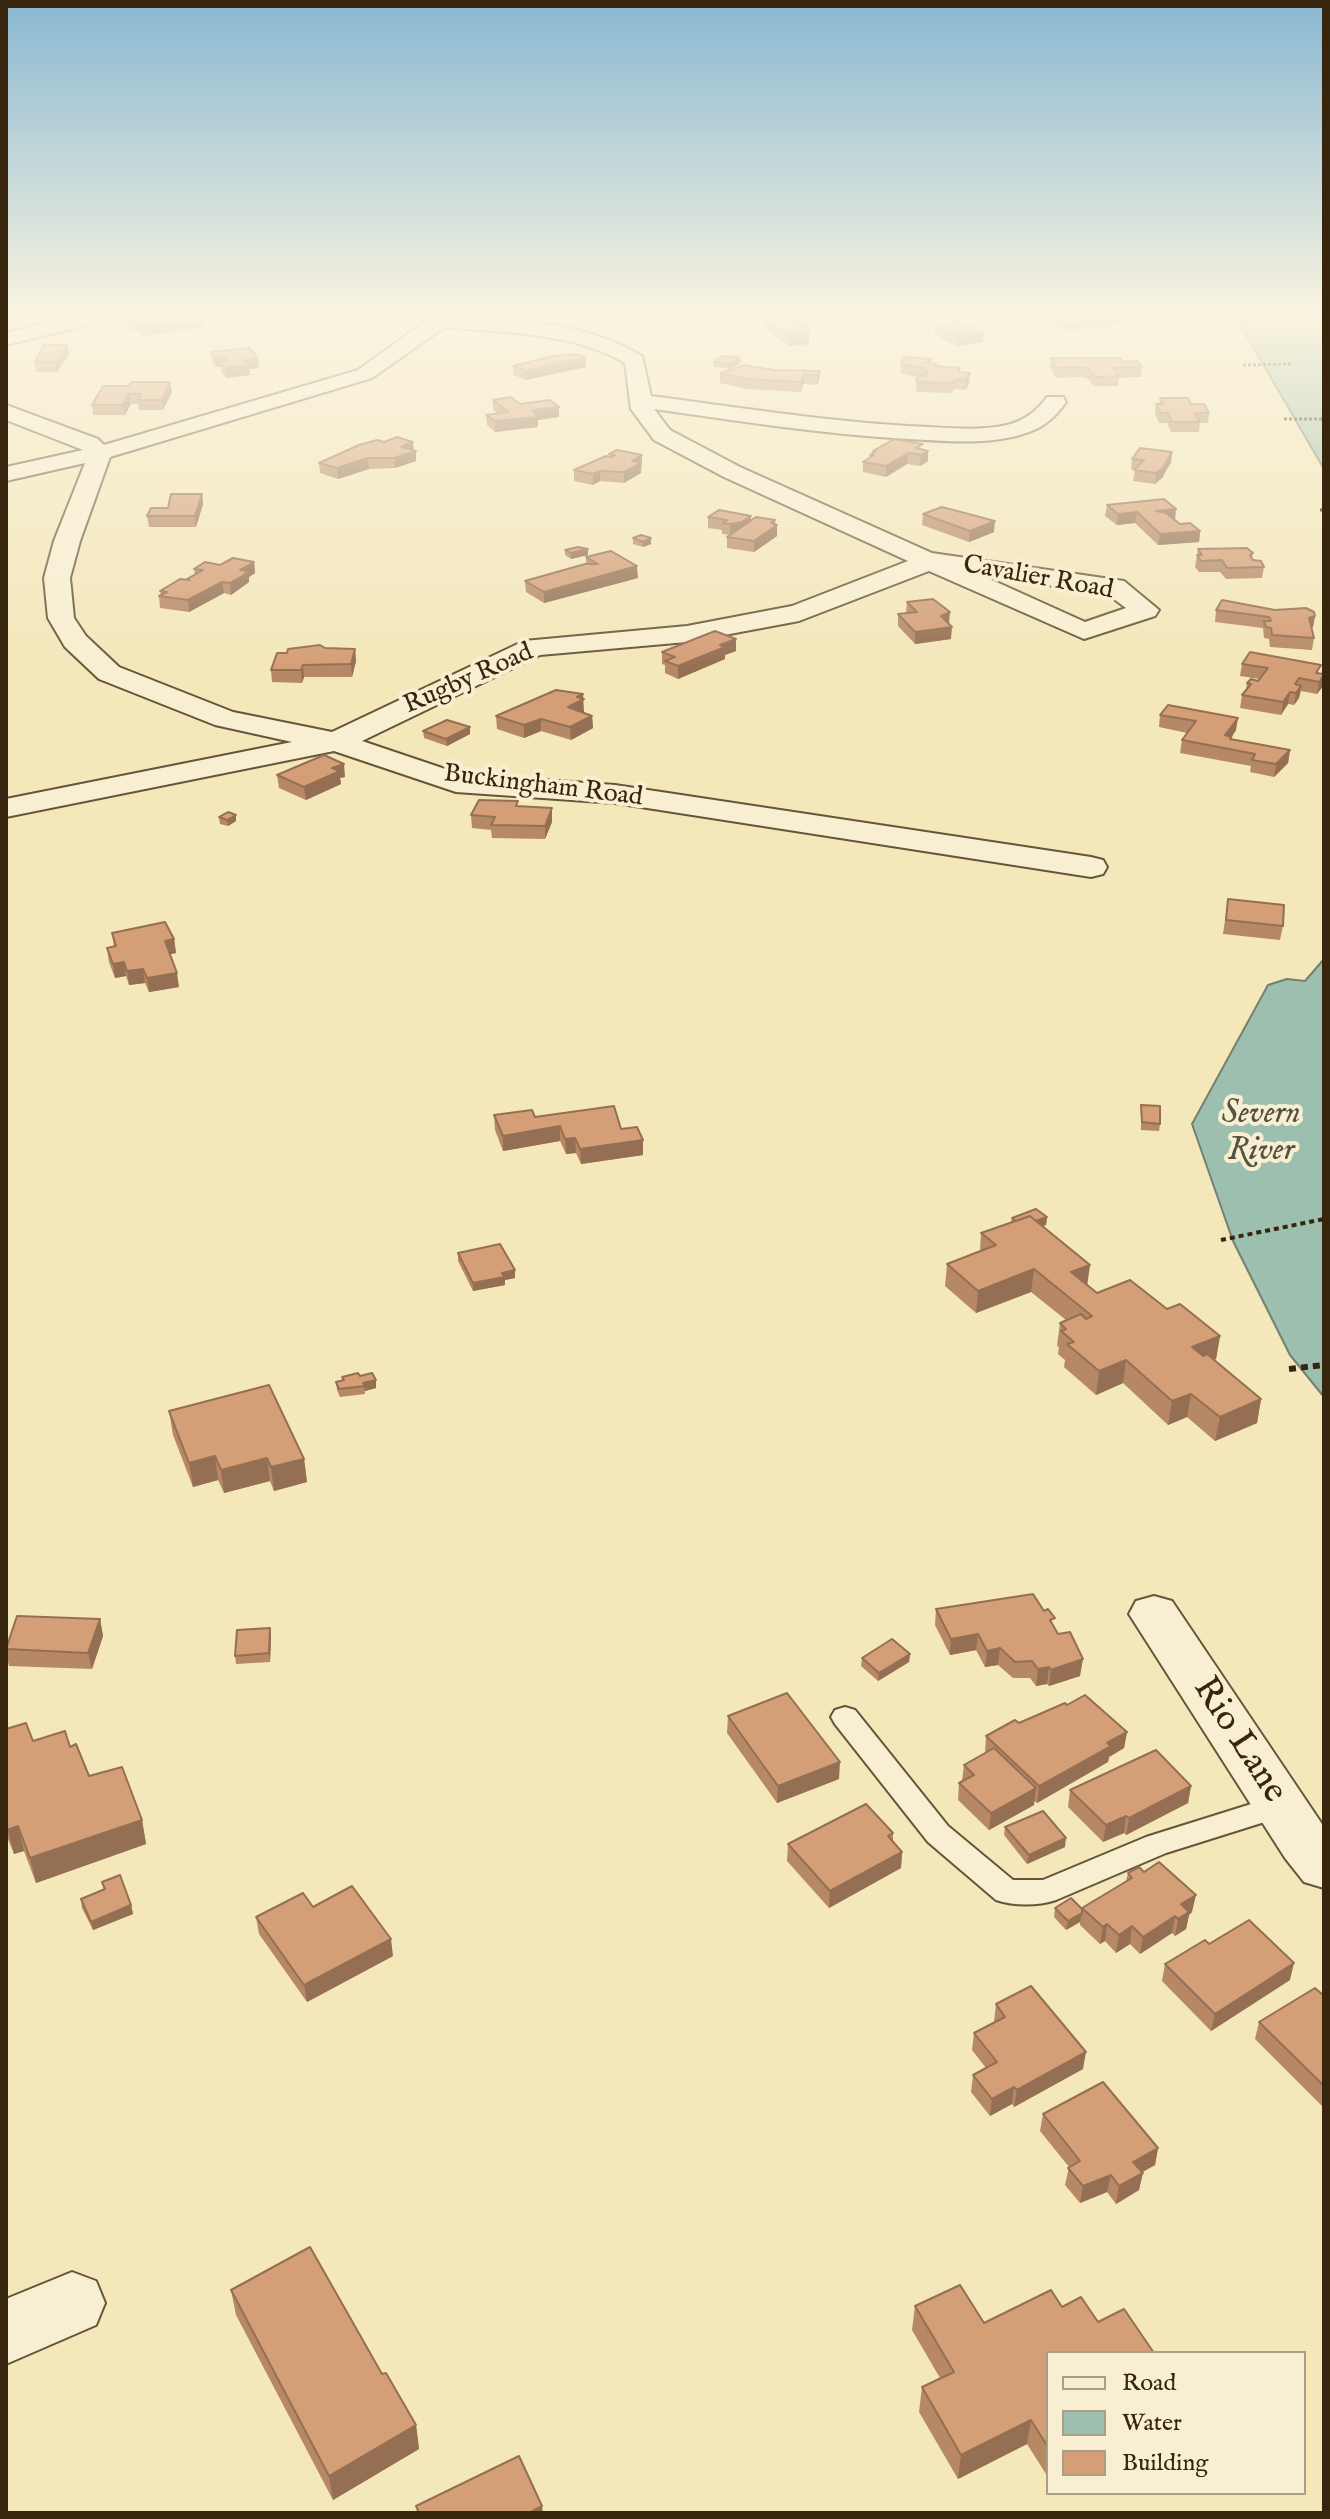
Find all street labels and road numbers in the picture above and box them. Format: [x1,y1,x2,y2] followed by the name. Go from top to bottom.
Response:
[960,550,1116,608] street label: Cavalier Road
[400,638,538,722] street label: Rugby Road
[442,759,644,815] street label: Buckingham Road
[1182,1670,1294,1812] street label: Rio Lane

